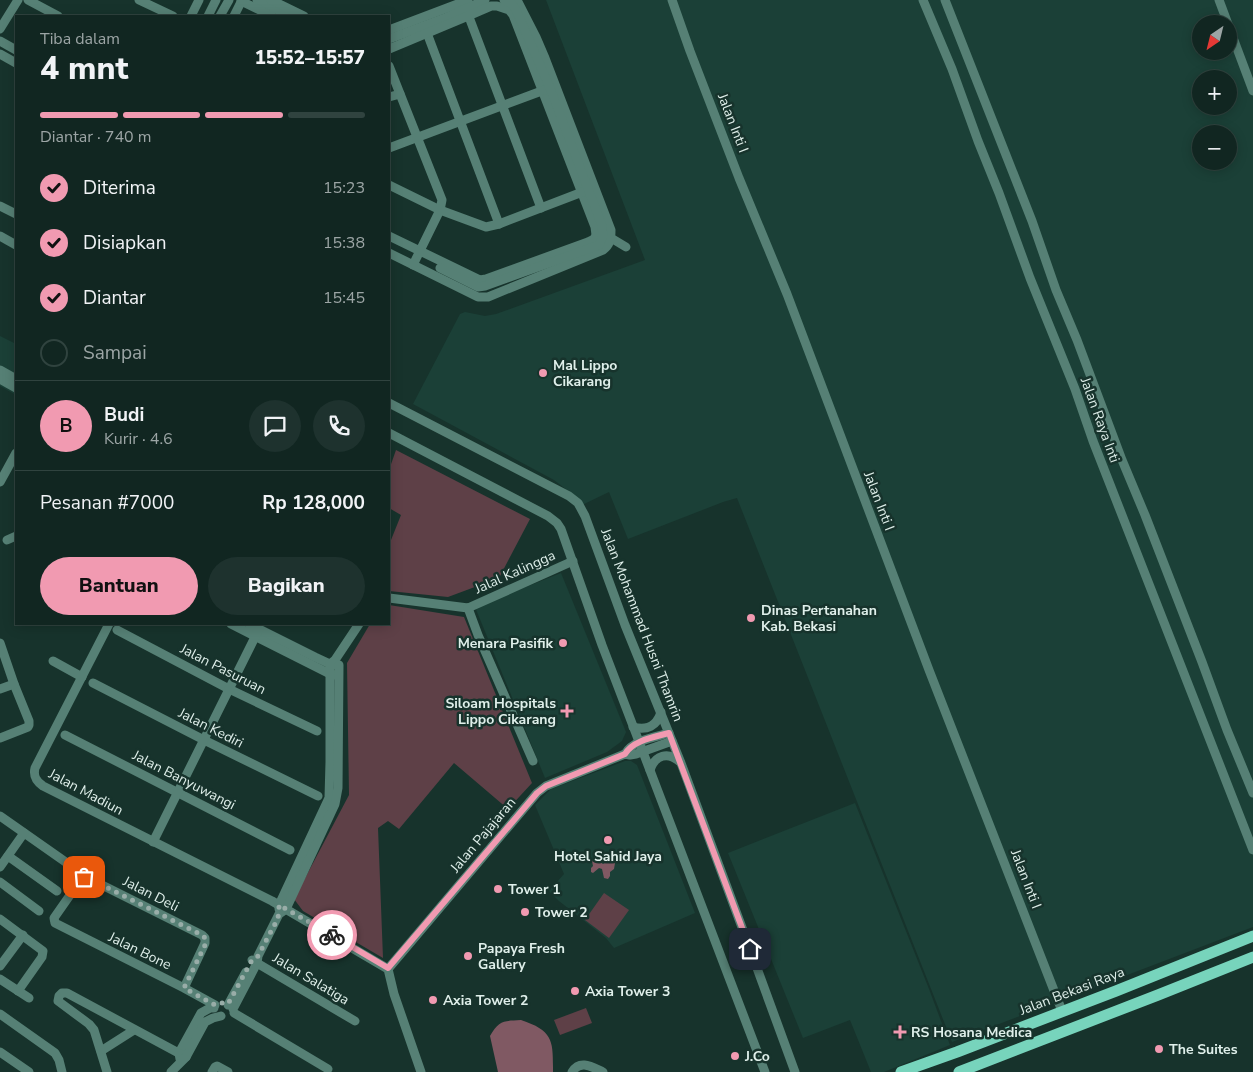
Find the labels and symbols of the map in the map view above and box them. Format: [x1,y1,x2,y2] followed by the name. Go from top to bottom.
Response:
[1192,15,1238,60] north arrow
[713,90,753,155] street label: Jalan Inti I
[553,356,617,391] place label: Mal Lippo Cikarang
[537,367,549,379] marker: Mal Lippo Cikarang
[1075,374,1124,465] street label: Jalan Raya Inti
[859,468,899,533] street label: Jalan Inti I
[596,525,688,724] street label: Jalan Mohammad Husni Thamrin
[471,546,558,599] street label: Jalal Kalingga
[761,601,877,636] place label: Dinas Pertanahan Kab. Bekasi
[745,612,757,624] marker: Dinas Pertanahan Kab. Bekasi
[458,634,553,653] place label: Menara Pasifik
[557,637,569,649] marker: Menara Pasifik
[176,639,269,699] street label: Jalan Pasuruan
[445,694,556,729] place label: Siloam Hospitals Lippo Cikarang
[174,703,247,753] street label: Jalan Kediri
[560,704,574,718] marker: Siloam Hospitals Lippo Cikarang
[128,745,239,814] street label: Jalan Banyuwangi
[45,764,127,820] street label: Jalan Madiun
[445,793,520,877] street label: Jalan Pajajaran
[602,834,614,846] marker: Hotel Sahid Jaya
[1006,846,1046,911] street label: Jalan Inti I
[554,847,662,866] place label: Hotel Sahid Jaya
[63,856,105,898] pin
[119,871,182,916] street label: Jalan Deli
[508,880,561,899] place label: Tower 1
[492,883,504,895] marker: Tower 1
[535,903,588,922] place label: Tower 2
[519,906,531,918] marker: Tower 2
[307,910,357,960] courier
[105,927,175,974] street label: Jalan Bone
[729,928,771,970] pin
[478,939,565,974] place label: Papaya Fresh Gallery
[268,948,353,1009] street label: Jalan Salatiga
[462,950,474,962] marker: Papaya Fresh Gallery
[1016,962,1127,1020] street label: Jalan Bekasi Raya
[585,982,670,1001] place label: Axia Tower 3
[569,985,581,997] marker: Axia Tower 3
[443,991,528,1010] place label: Axia Tower 2
[427,994,439,1006] marker: Axia Tower 2
[911,1023,1032,1042] place label: RS Hosana Medica
[893,1025,907,1039] marker: RS Hosana Medica
[1169,1040,1238,1059] place label: The Suites
[1153,1043,1165,1055] marker: The Suites
[744,1047,770,1066] place label: J.Co
[729,1050,741,1062] marker: J.Co

